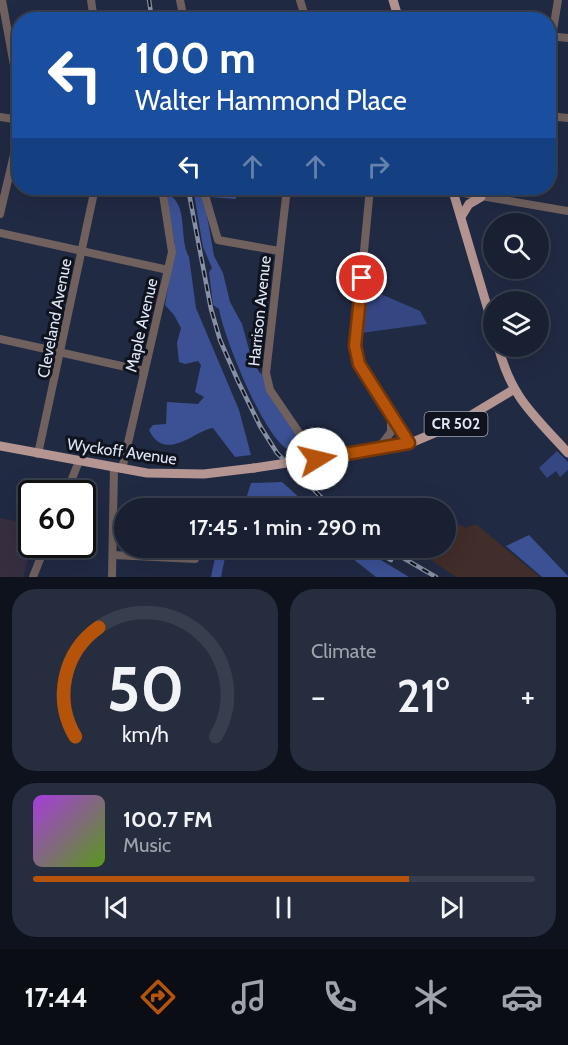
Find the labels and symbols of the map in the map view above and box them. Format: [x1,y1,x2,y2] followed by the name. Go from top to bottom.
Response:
[336,252,387,303] pin
[244,255,275,367] street label: Harrison Avenue
[34,257,75,379] street label: Cleveland Avenue
[121,276,162,374] street label: Maple Avenue
[424,412,488,436] road number: CR 502
[285,427,349,491] position arrow
[66,434,178,469] street label: Wyckoff Avenue
[18,480,96,558] speed limit sign: 60

